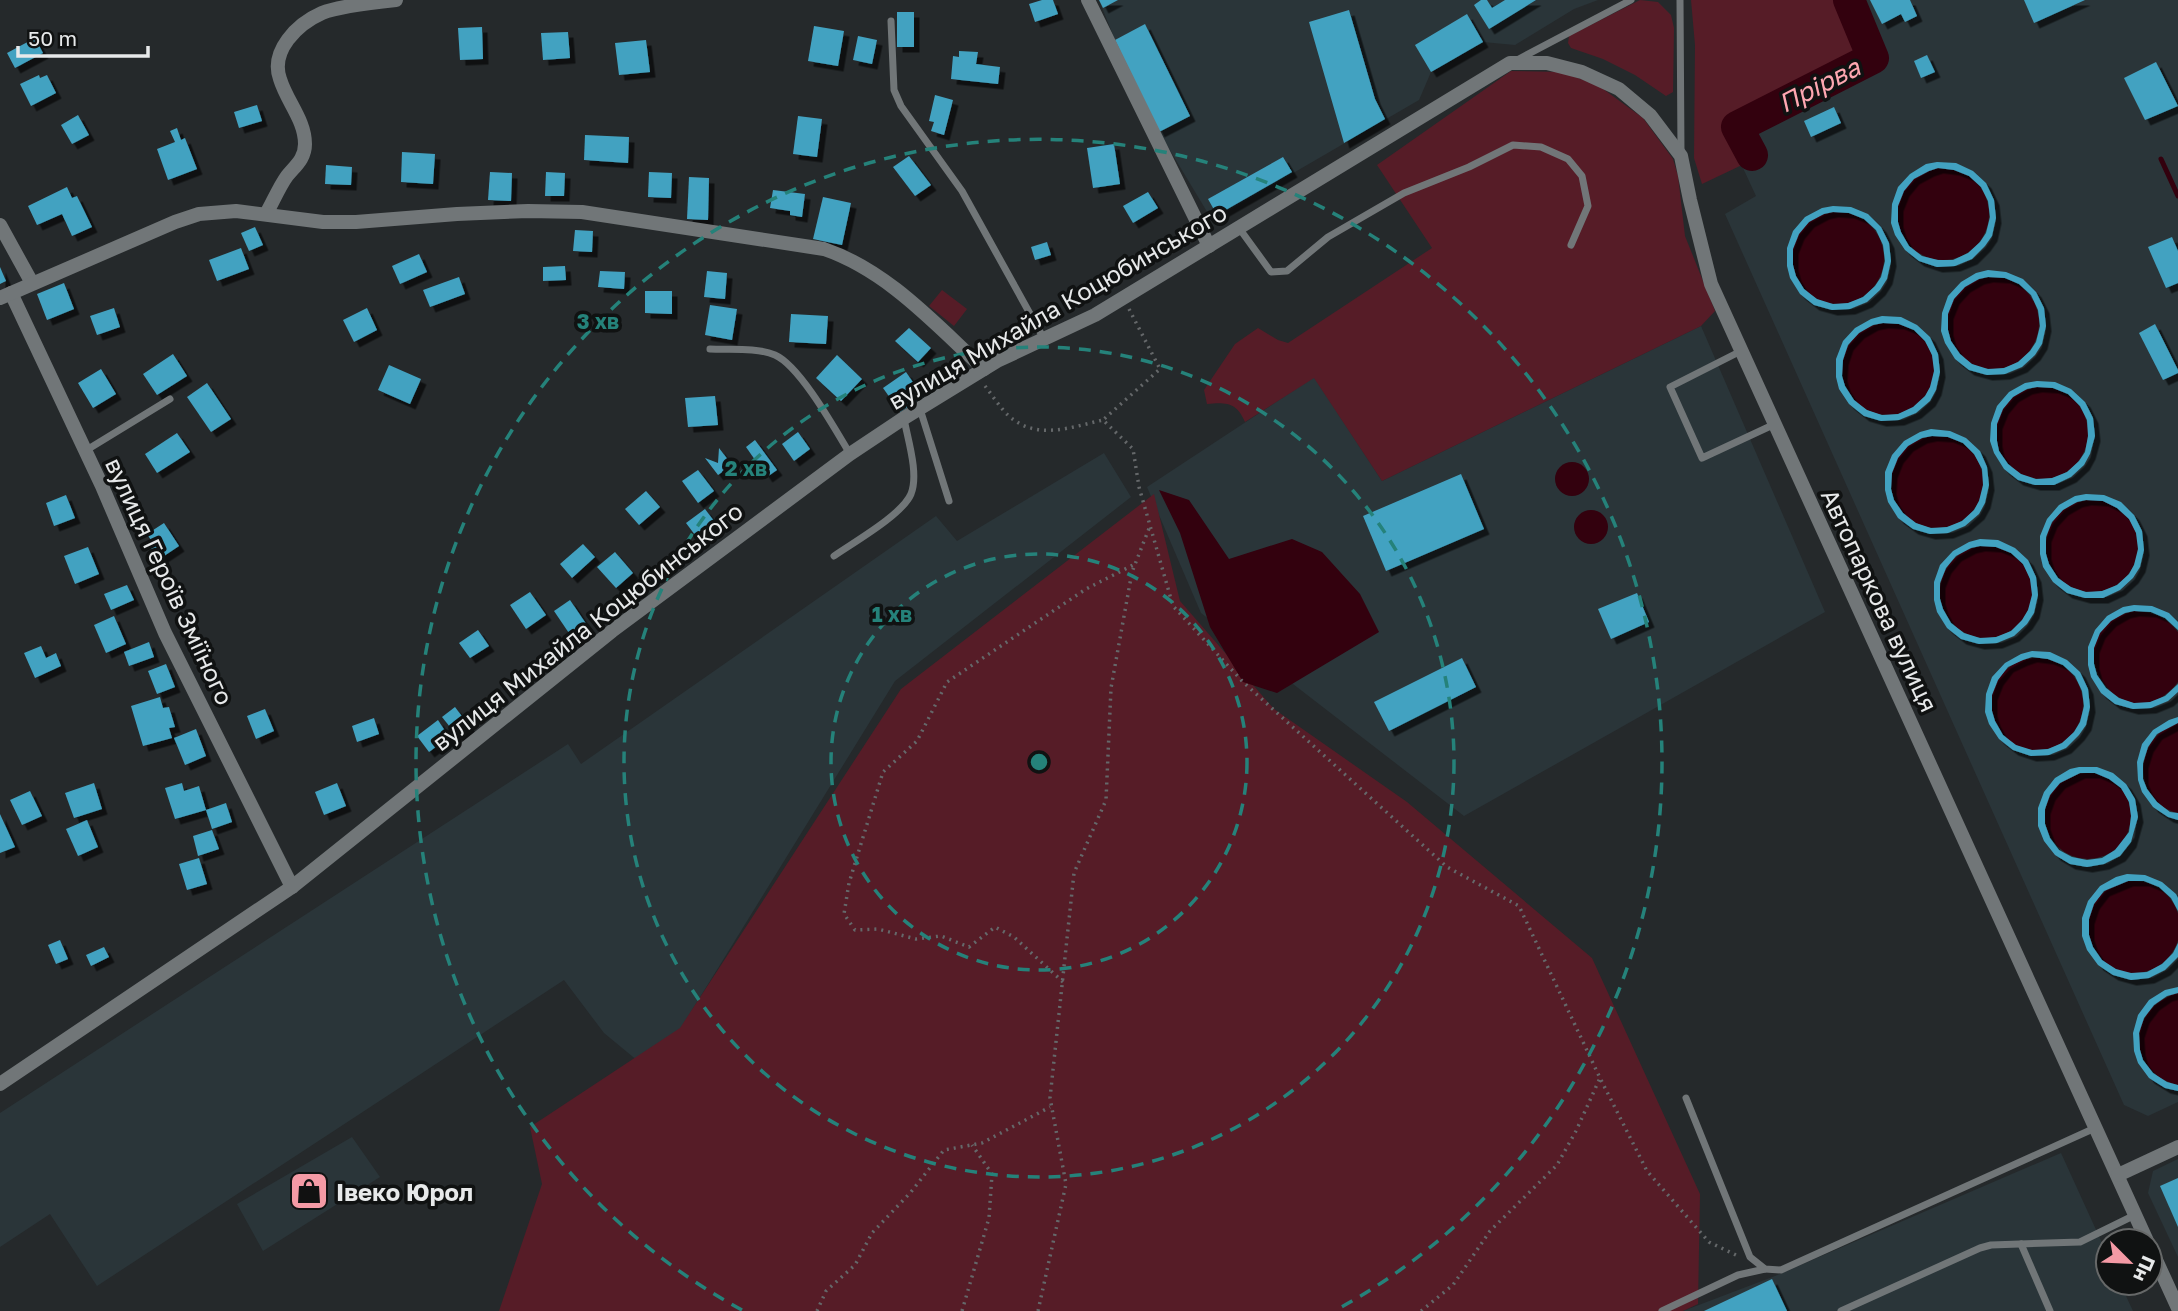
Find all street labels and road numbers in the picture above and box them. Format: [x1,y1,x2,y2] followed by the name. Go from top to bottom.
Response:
[883,197,1231,415] street label: вулиця Михайла Коцюбинського
[100,453,240,709] street label: вулиця Героїв Зміїного
[1816,484,1944,716] street label: Автопаркова вулиця
[426,496,748,756] street label: вулиця Михайла Коцюбинського

